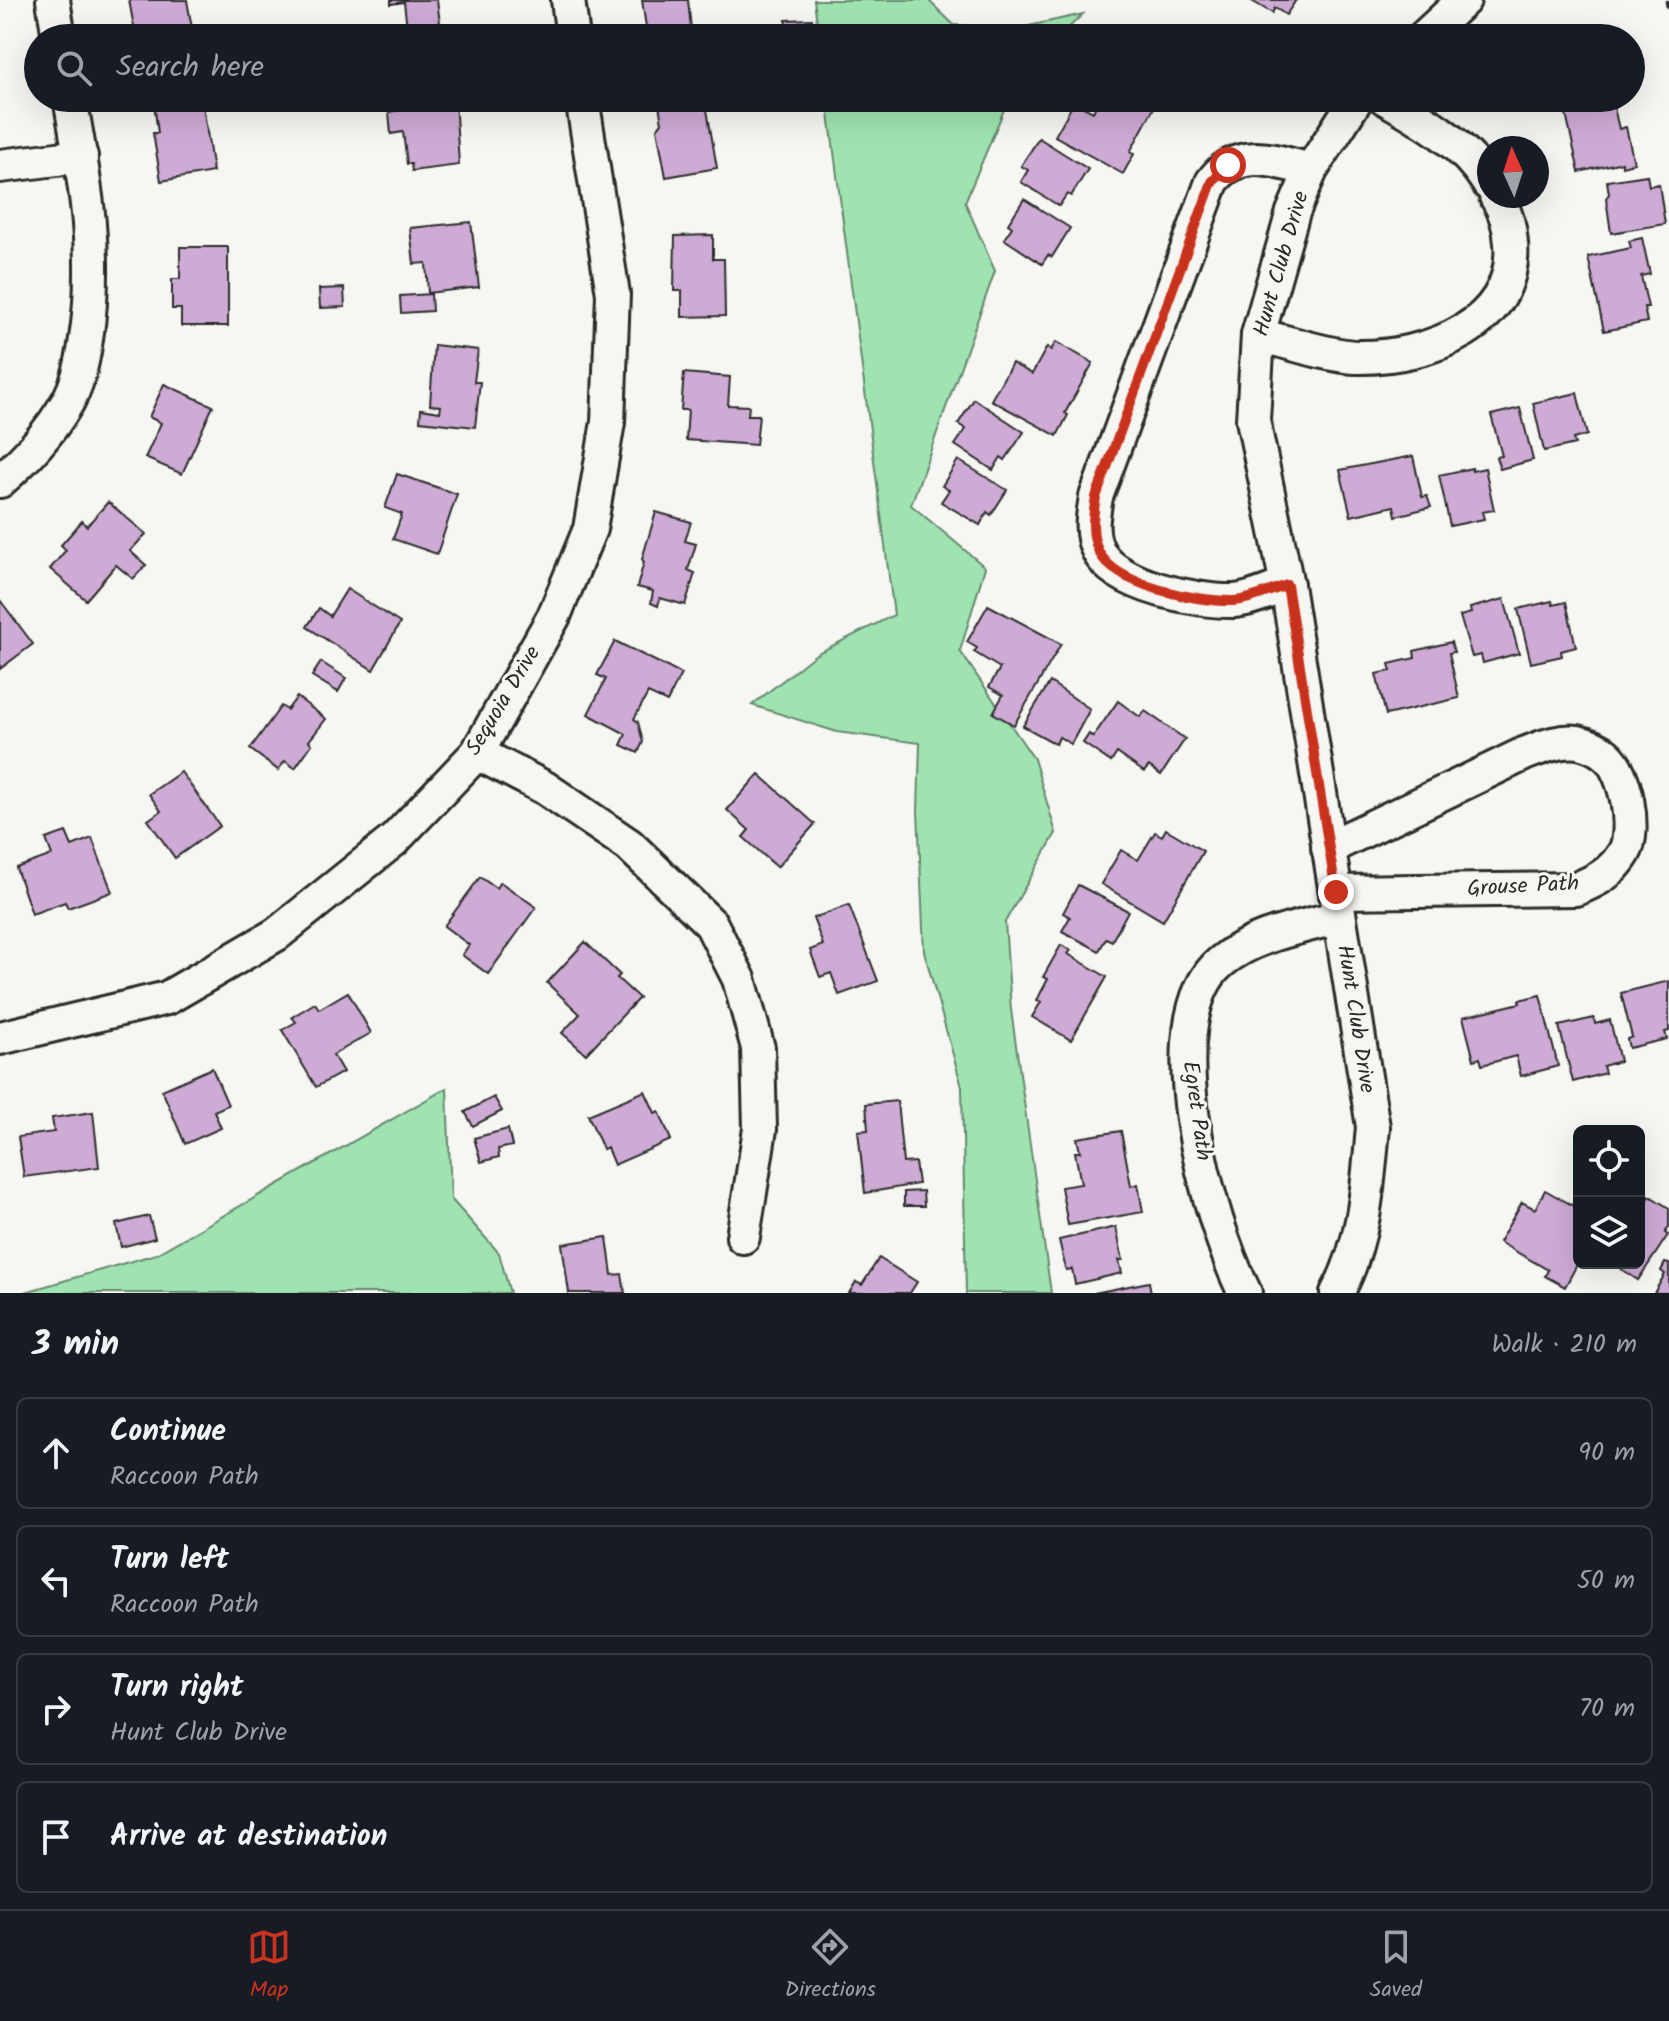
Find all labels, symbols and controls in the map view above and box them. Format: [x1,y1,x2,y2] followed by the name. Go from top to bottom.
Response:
[24,24,1645,112] search box
[116,44,264,92] text: Search here
[52,46,96,90] icon: search
[1477,136,1549,208] north arrow
[1210,147,1246,183] route start
[1245,187,1319,341] street label: Hunt Club Drive
[457,639,551,763] street label: Sequoia Drive
[1466,867,1580,907] street label: Grouse Path
[1318,874,1354,910] route end
[1326,942,1384,1096] street label: Hunt Club Drive
[1172,1059,1220,1163] street label: Egret Path
[1573,1125,1645,1269] map controls
[1573,1125,1645,1197] button: locate
[1573,1197,1645,1269] button: layers
[32,1318,119,1372] text: 3 min
[1492,1324,1637,1366] text: Walk · 210 m
[110,1408,226,1456] text: Continue
[34,1431,78,1475] icon: ahead
[1578,1432,1635,1474] text: 90 m
[110,1456,259,1498] text: Raccoon Path
[110,1536,229,1584] text: Turn left
[34,1559,78,1603] icon: left
[1577,1560,1635,1602] text: 50 m
[110,1584,259,1626] text: Raccoon Path
[110,1664,243,1712] text: Turn right
[34,1687,78,1731] icon: right
[1579,1688,1635,1730] text: 70 m
[110,1712,287,1754] text: Hunt Club Drive
[110,1813,387,1861] text: Arrive at destination
[34,1815,78,1859] icon: arrive
[247,1925,291,2008] tab: Map
[785,1925,876,2008] tab: Directions
[1370,1925,1422,2008] tab: Saved

